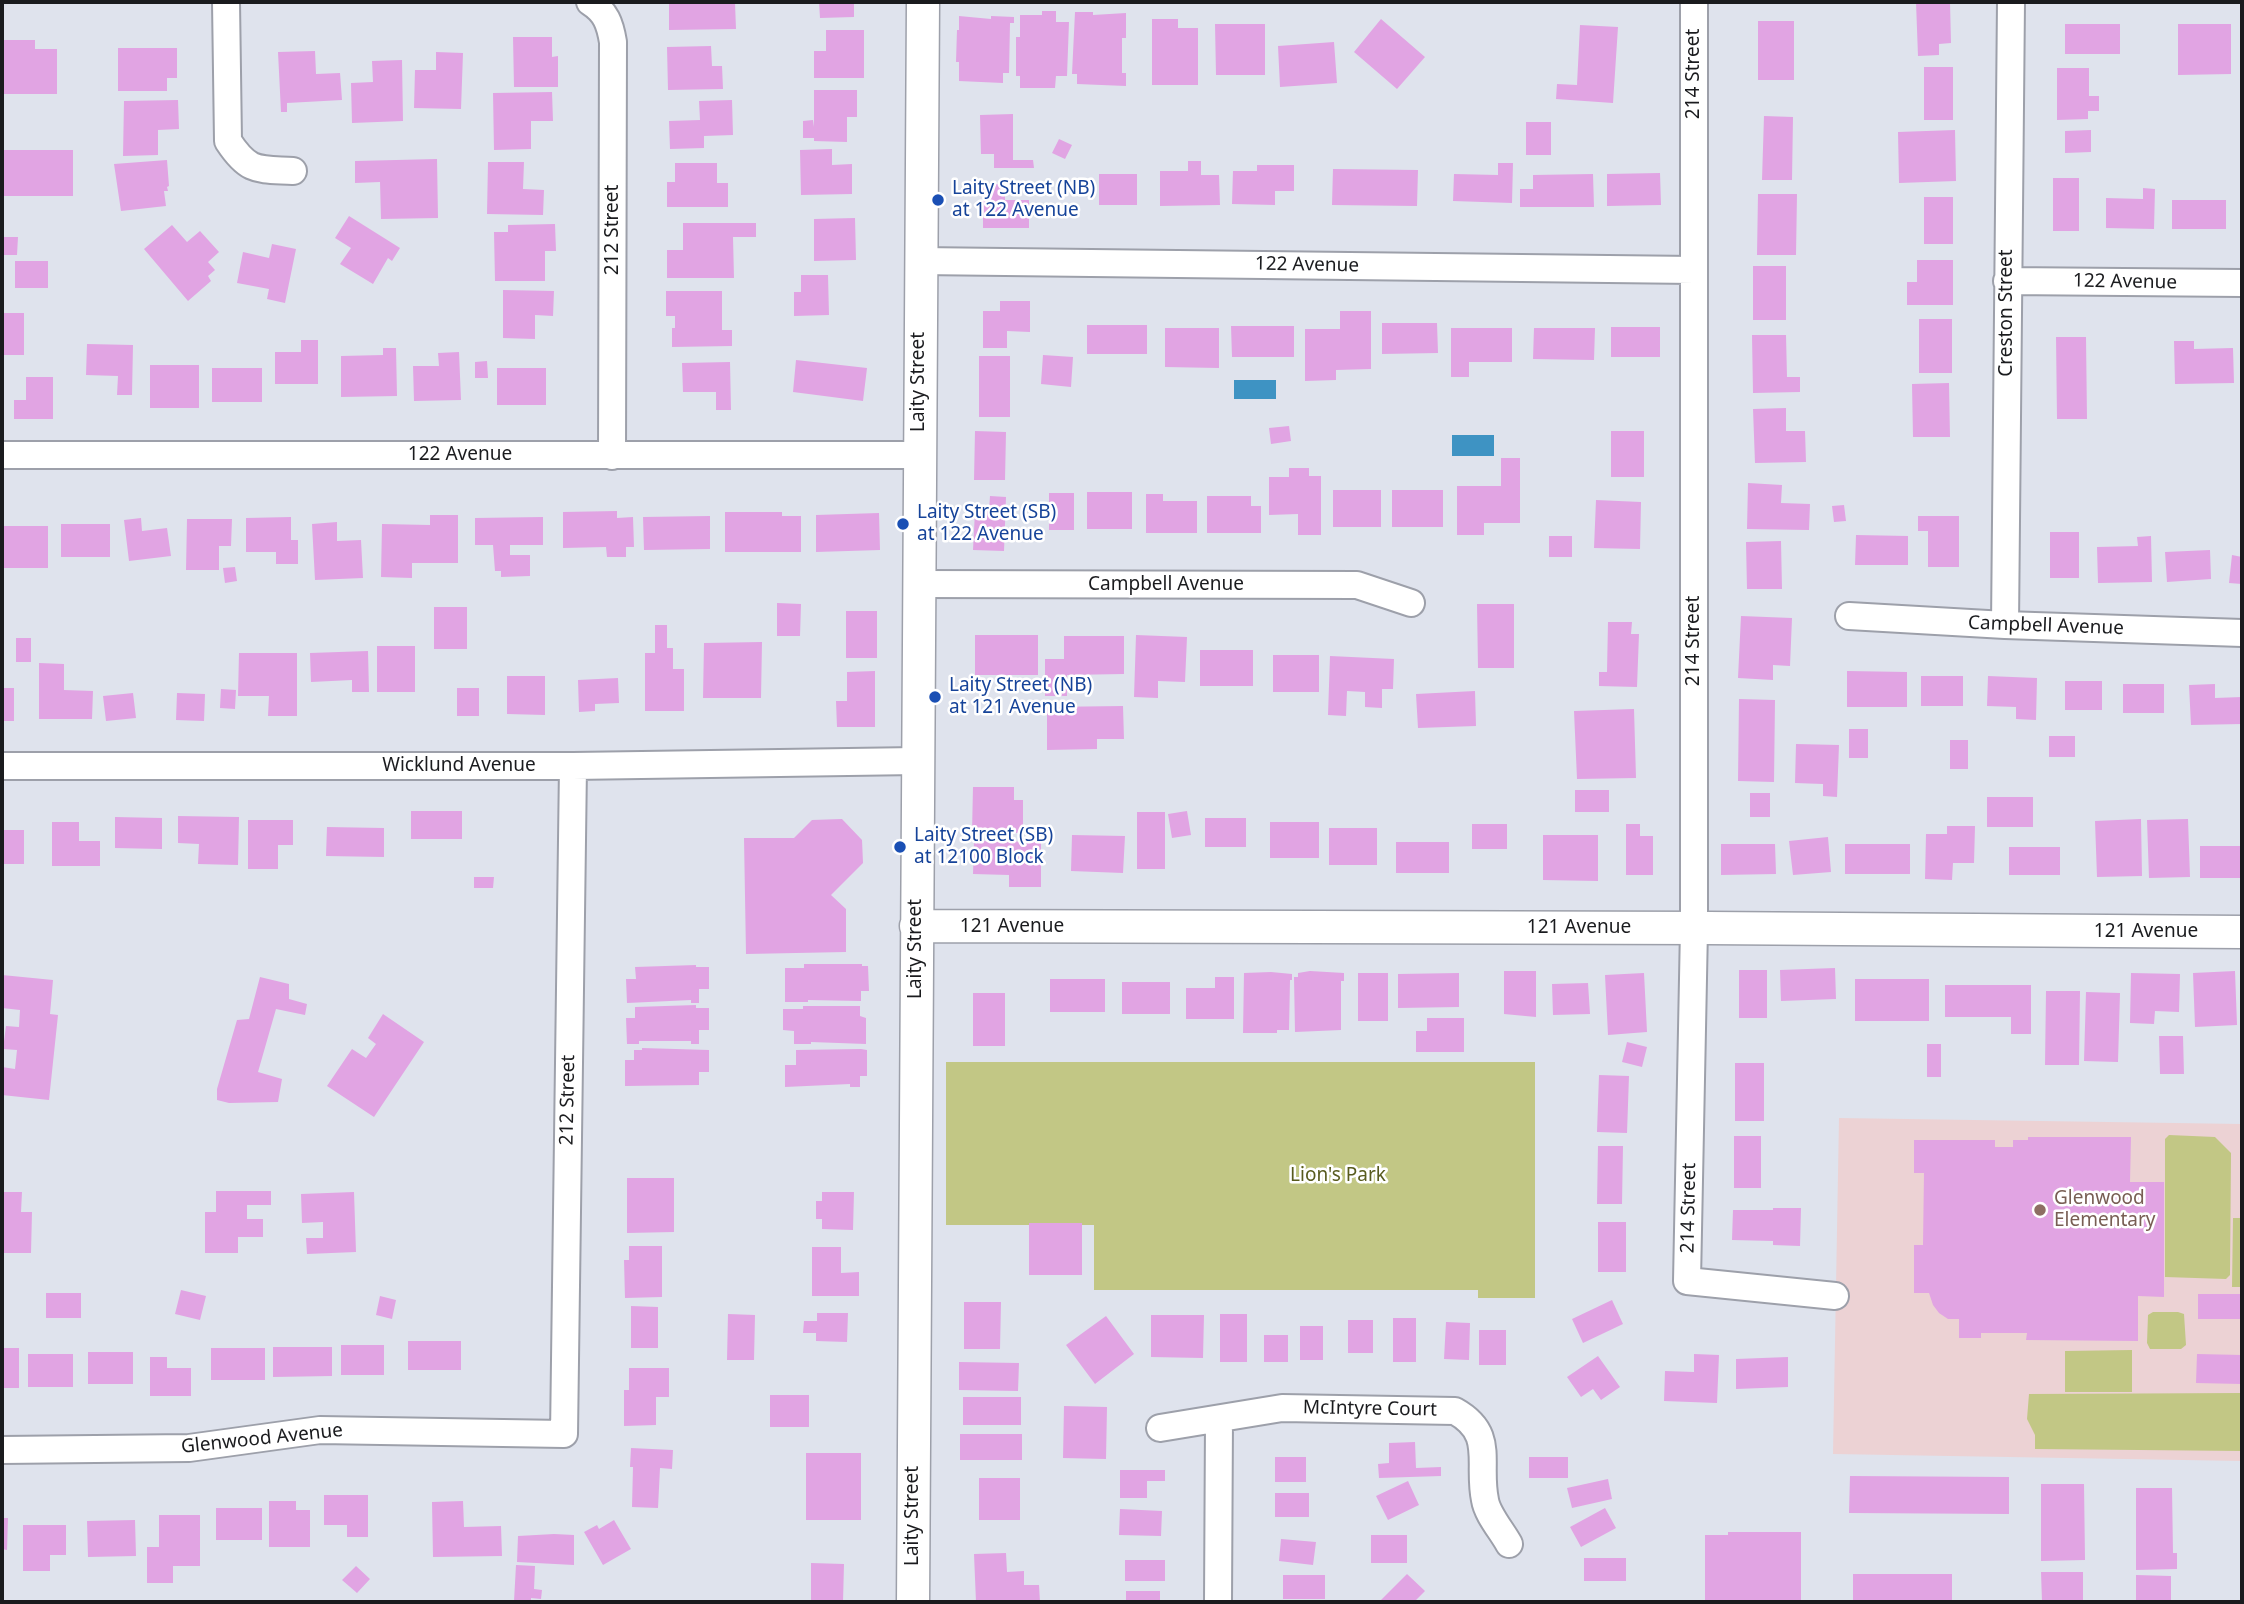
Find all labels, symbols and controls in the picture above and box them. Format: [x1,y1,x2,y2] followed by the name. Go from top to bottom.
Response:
[1683,29,1705,119] street label: 214 Street
[952,178,1095,222] place label: Laity Street (NB) at 122 Avenue
[602,185,624,275] street label: 212 Street
[930,192,946,208] marker: Laity Street (NB) at 122 Avenue
[1996,249,2018,377] street label: Creston Street
[1255,253,1359,277] street label: 122 Avenue
[2073,270,2177,294] street label: 122 Avenue
[908,332,930,432] street label: Laity Street
[408,444,512,466] street label: 122 Avenue
[917,502,1056,546] place label: Laity Street (SB) at 122 Avenue
[895,516,911,532] marker: Laity Street (SB) at 122 Avenue
[1088,574,1244,596] street label: Campbell Avenue
[1683,596,1705,686] street label: 214 Street
[1968,612,2124,640] street label: Campbell Avenue
[949,675,1092,719] place label: Laity Street (NB) at 121 Avenue
[927,689,943,705] marker: Laity Street (NB) at 121 Avenue
[382,755,536,777] street label: Wicklund Avenue
[914,825,1053,869] place label: Laity Street (SB) at 12100 Block
[892,839,908,855] marker: Laity Street (SB) at 12100 Block
[905,899,927,999] street label: Laity Street
[960,916,1064,938] street label: 121 Avenue
[1527,917,1631,939] street label: 121 Avenue
[2094,921,2198,943] street label: 121 Avenue
[556,1055,580,1145] street label: 212 Street
[1677,1163,1701,1253] street label: 214 Street
[1290,1165,1386,1187] park label: Lion's Park
[2054,1188,2155,1232] place label: Glenwood Elementary
[2032,1202,2048,1218] marker: Glenwood Elementary
[1303,1396,1437,1422] street label: McIntyre Court
[180,1419,344,1459] street label: Glenwood Avenue
[902,1466,924,1566] street label: Laity Street

